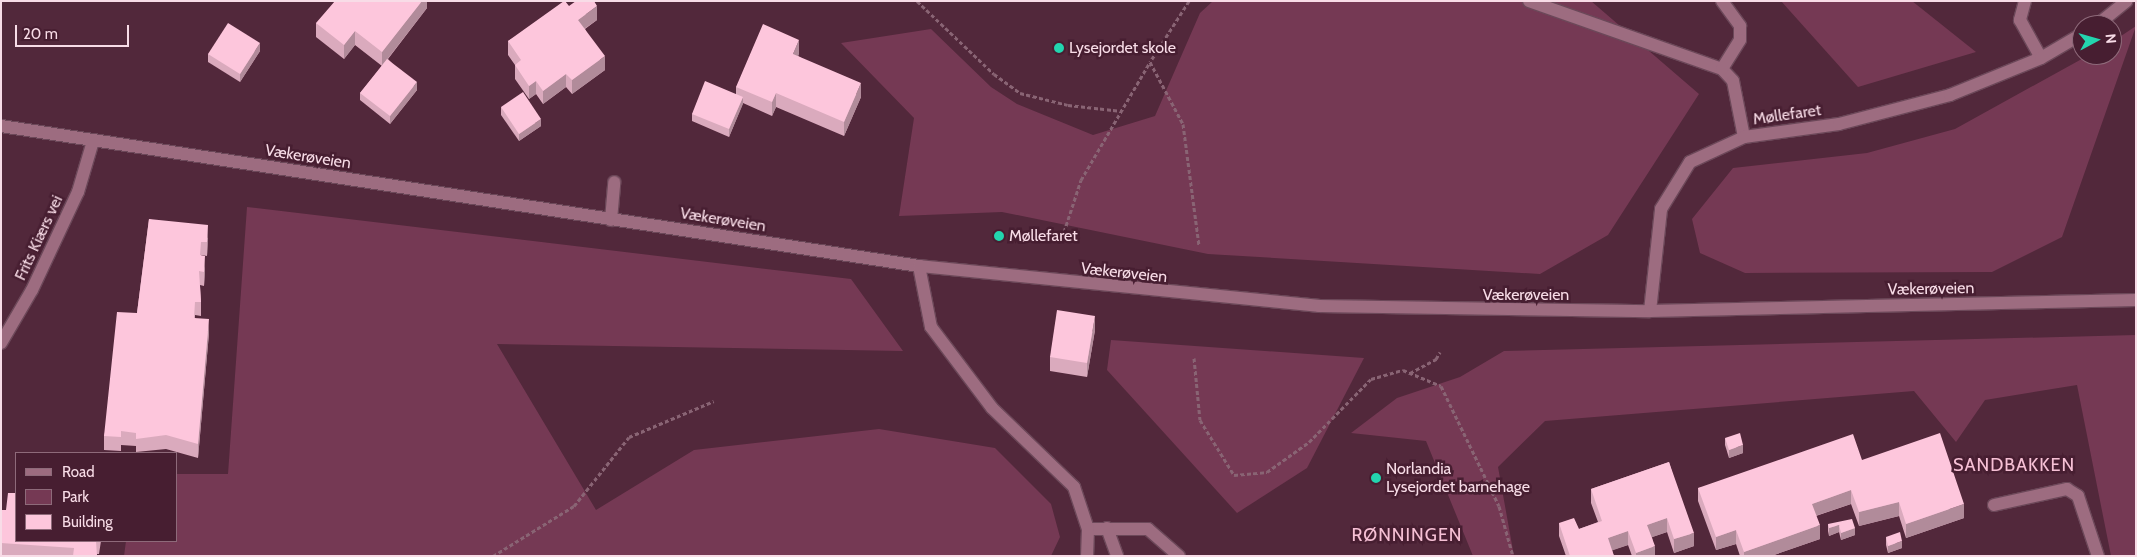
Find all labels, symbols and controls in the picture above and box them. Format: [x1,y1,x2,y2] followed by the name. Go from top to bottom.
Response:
[18,15,131,47] scale bar
[2072,15,2122,65] north arrow
[23,25,58,43] text: 20 m
[2101,33,2120,44] text: N
[1069,38,1176,58] place label: Lysejordet skole
[1053,42,1065,54] marker: Lysejordet skole
[1752,101,1822,129] street label: Møllefaret
[264,141,352,173] street label: Vækerøveien
[11,192,67,284] street label: Frits Kiærs vei
[679,204,767,236] street label: Vækerøveien
[1009,226,1078,246] place label: Møllefaret
[993,230,1005,242] marker: Møllefaret
[1080,259,1168,287] street label: Vækerøveien
[1888,279,1974,299] street label: Vækerøveien
[1483,285,1569,305] street label: Vækerøveien
[15,452,178,542] legend
[1952,454,2076,476] district label: SANDBAKKEN
[1386,459,1530,497] place label: Norlandia Lysejordet barnehage
[62,463,95,481] text: Road
[1370,472,1382,484] marker: Norlandia Lysejordet barnehage
[62,488,89,506] text: Park
[62,513,113,531] text: Building
[1350,524,1464,546] district label: RØNNINGEN

